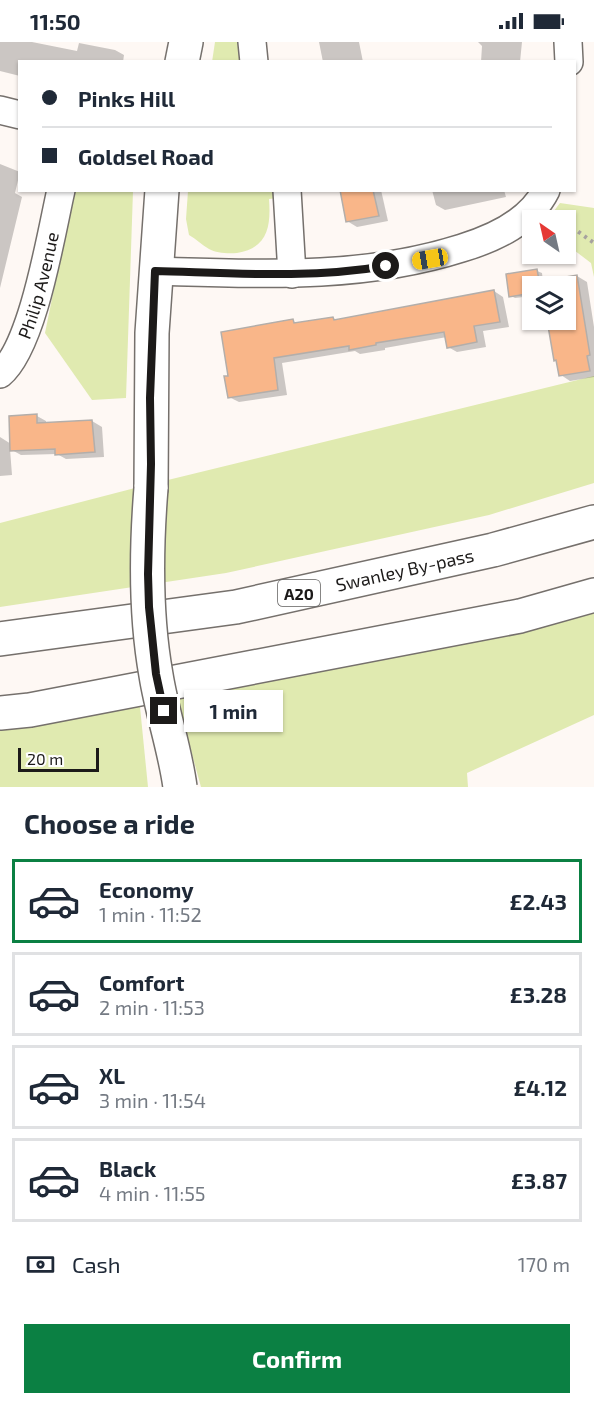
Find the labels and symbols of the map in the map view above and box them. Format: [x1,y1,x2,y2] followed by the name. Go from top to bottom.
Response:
[522,210,576,264] north arrow
[13,230,63,342] street label: Philip Avenue
[411,247,449,271] car
[372,252,399,279] route start
[334,544,476,596] street label: Swanley By-pass
[278,580,320,606] road number: A20
[185,690,284,732] callout: 1 min
[150,697,177,724] route end
[18,745,99,772] scale bar

